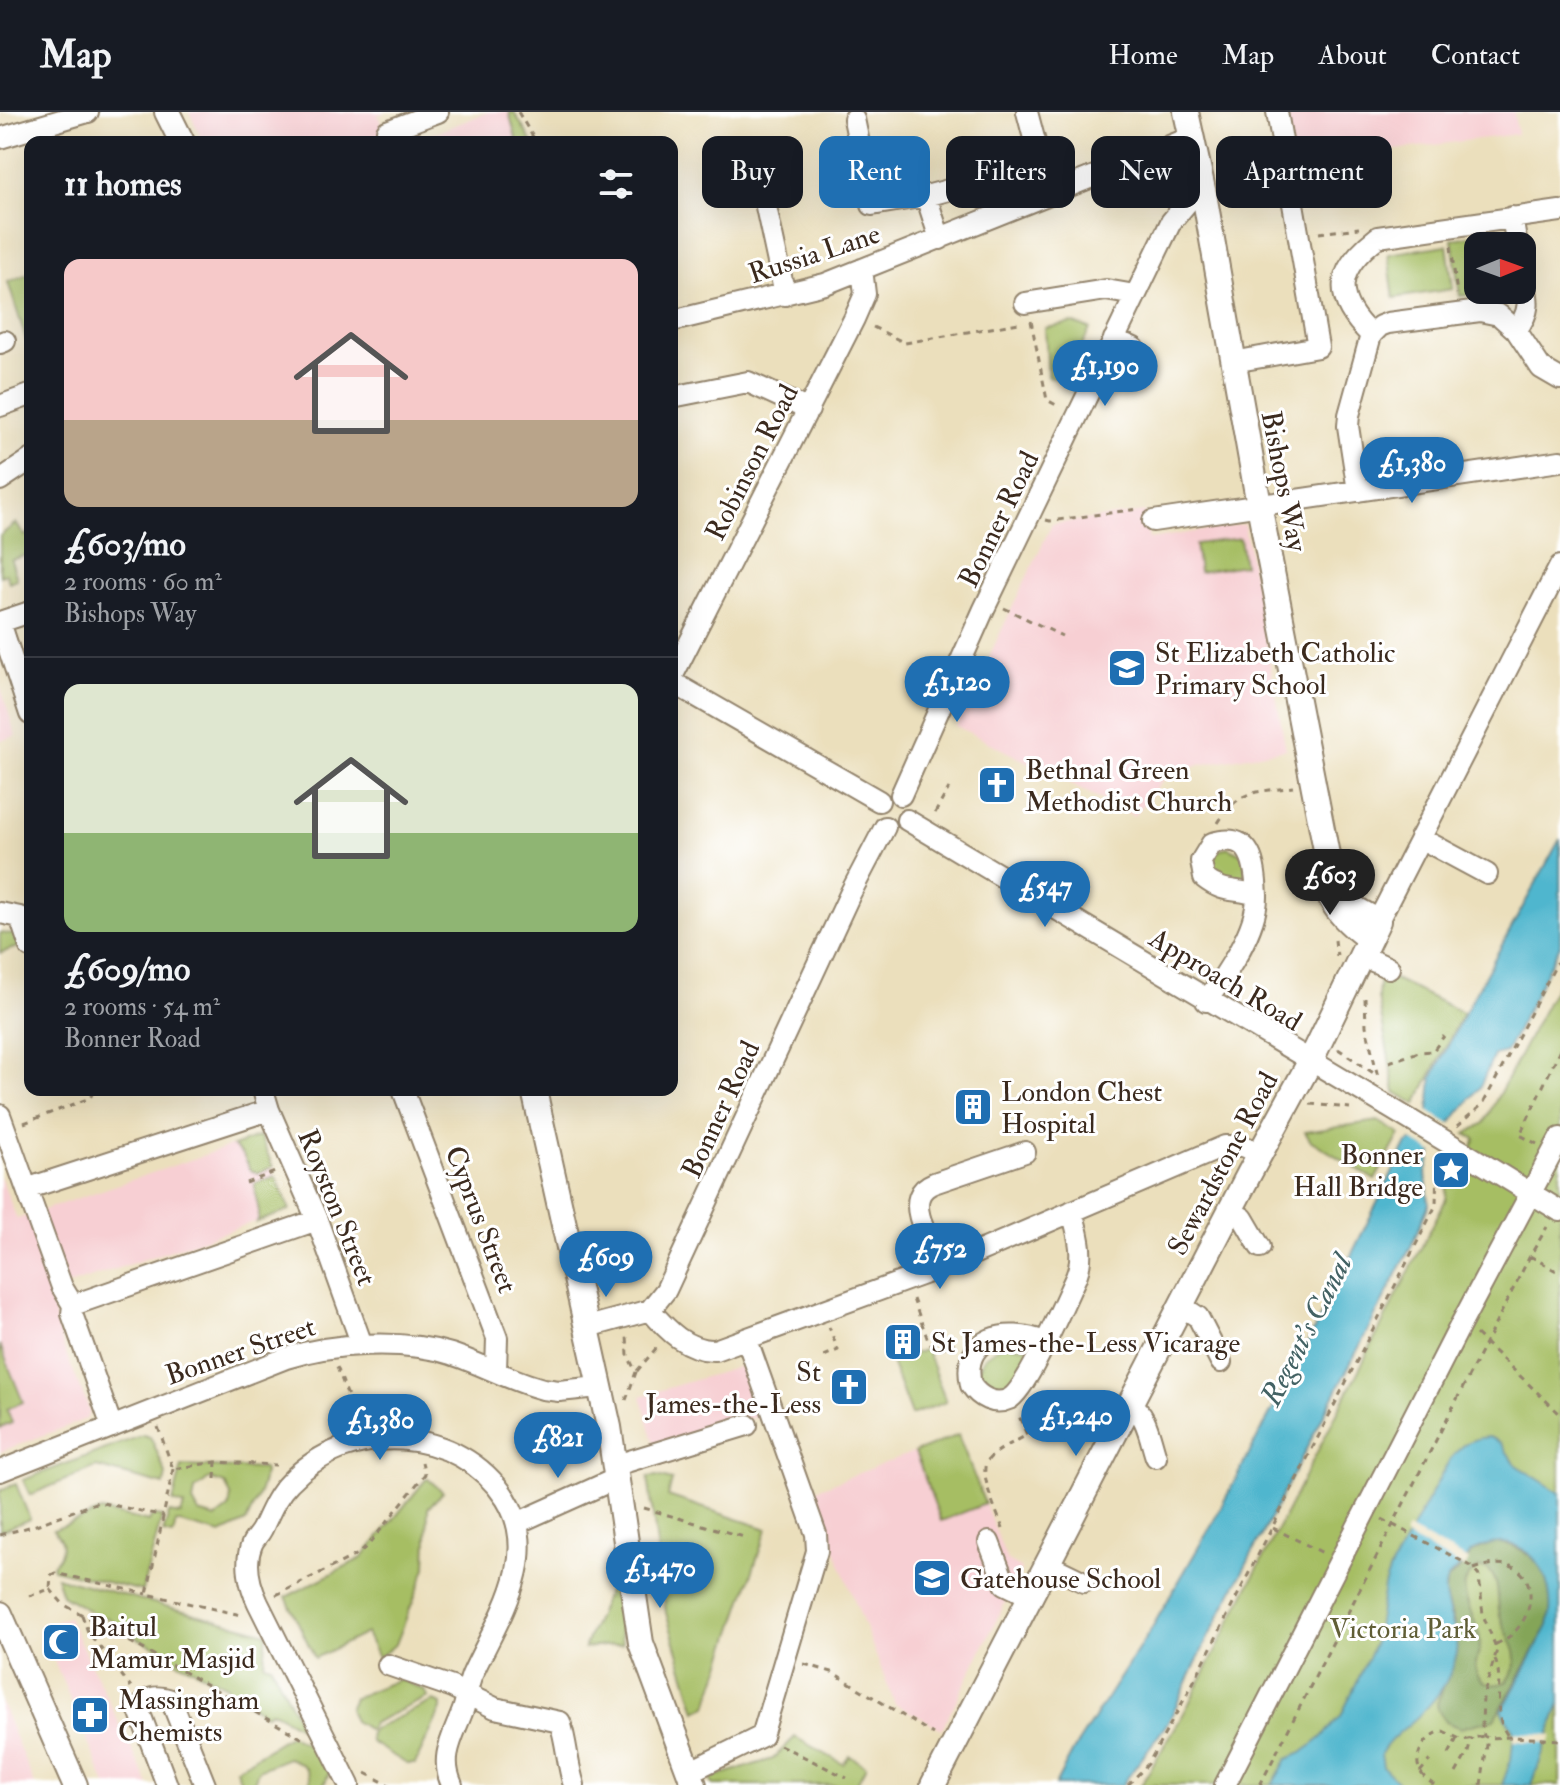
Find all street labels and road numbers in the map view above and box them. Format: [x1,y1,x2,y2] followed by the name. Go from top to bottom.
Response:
[744,217,885,292] street label: Russia Lane
[698,378,807,547] street label: Robinson Road
[1253,408,1314,555] street label: Bishops Way
[951,446,1047,594] street label: Bonner Road
[1142,921,1308,1040] street label: Approach Road
[674,1035,768,1184] street label: Bonner Road
[1160,1066,1286,1261] street label: Sewardstone Road
[289,1124,384,1291] street label: Royston Street
[437,1141,525,1298] street label: Cyprus Street
[161,1309,320,1393] street label: Bonner Street

